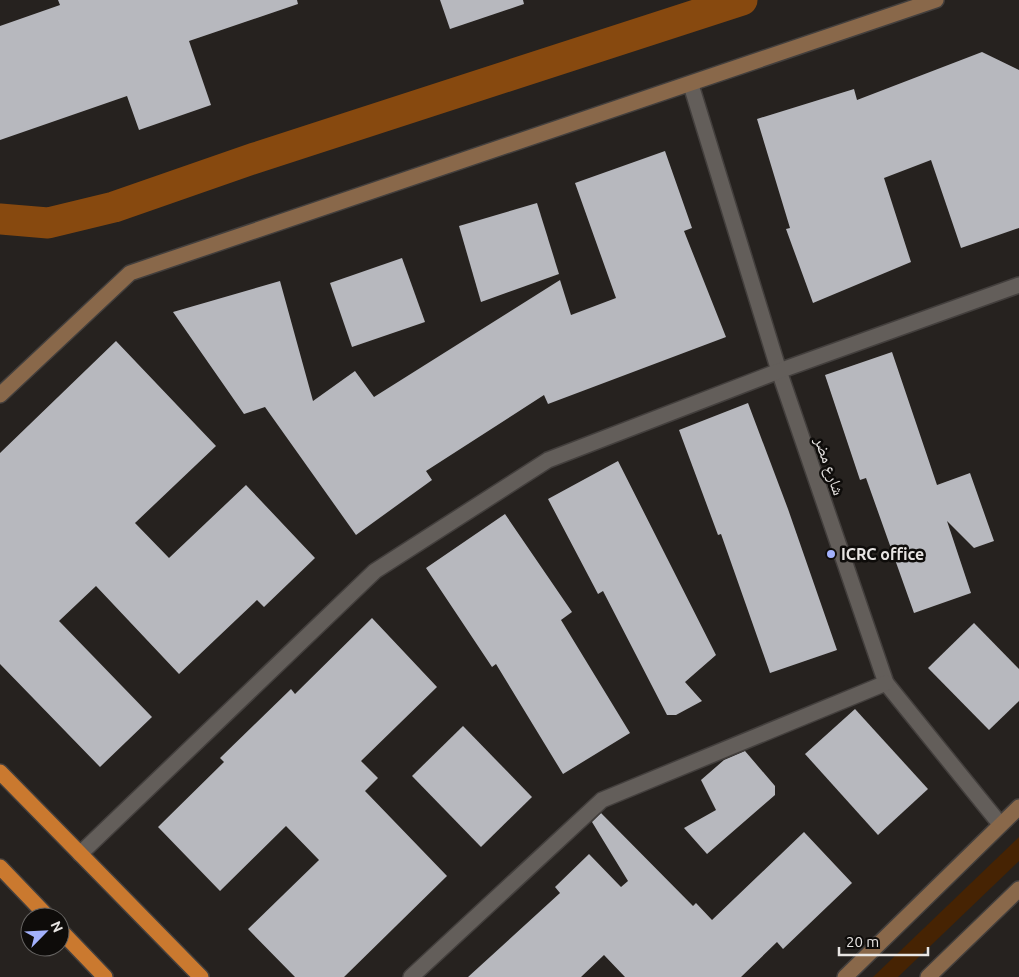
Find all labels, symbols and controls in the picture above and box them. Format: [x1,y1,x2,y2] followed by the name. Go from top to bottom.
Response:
[809,434,848,498] street label: شارع مضر
[841,545,924,563] place label: ICRC office
[825,548,837,560] marker: ICRC office
[20,907,70,957] north arrow
[47,919,66,935] text: N
[839,924,928,956] scale bar
[846,933,879,950] text: 20 m

